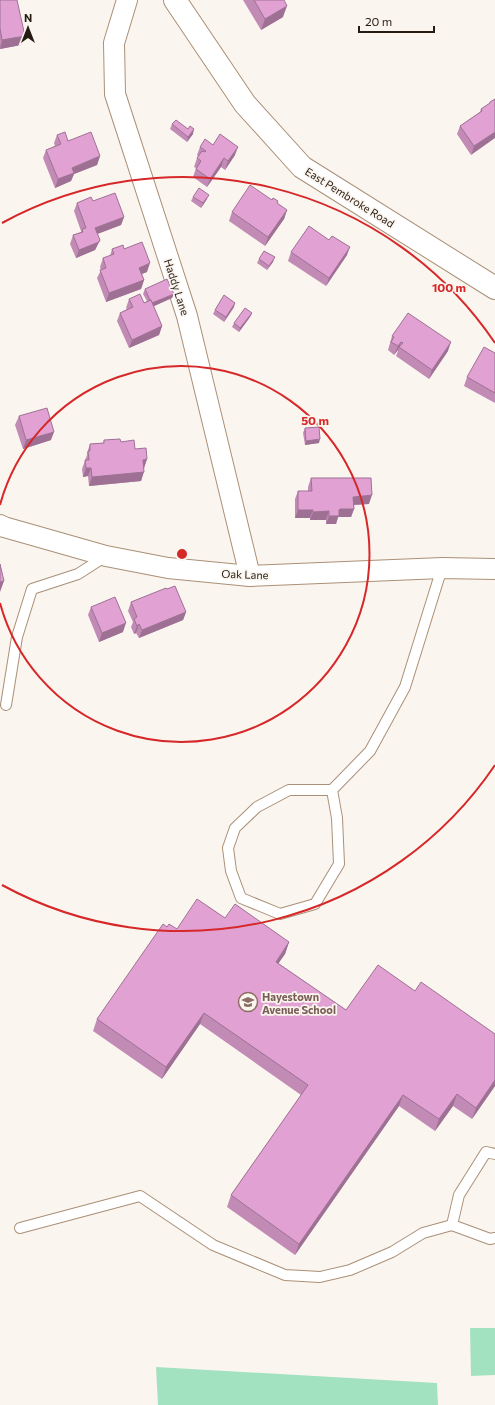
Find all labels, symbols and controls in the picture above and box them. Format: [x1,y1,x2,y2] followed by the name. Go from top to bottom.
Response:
[8,8,48,48] north arrow
[359,8,434,34] scale bar
[24,11,32,24] text: N
[365,14,392,28] text: 20 m
[303,164,397,230] street label: East Pembroke Road
[162,257,192,317] street label: Haddy Lane
[432,280,466,294] text: 100 m
[301,413,329,427] text: 50 m
[175,547,189,561] centre of rings
[221,567,269,581] street label: Oak Lane
[262,990,336,1016] place label: Hayestown Avenue School
[237,991,259,1013] school or university icon: Hayestown Avenue School

